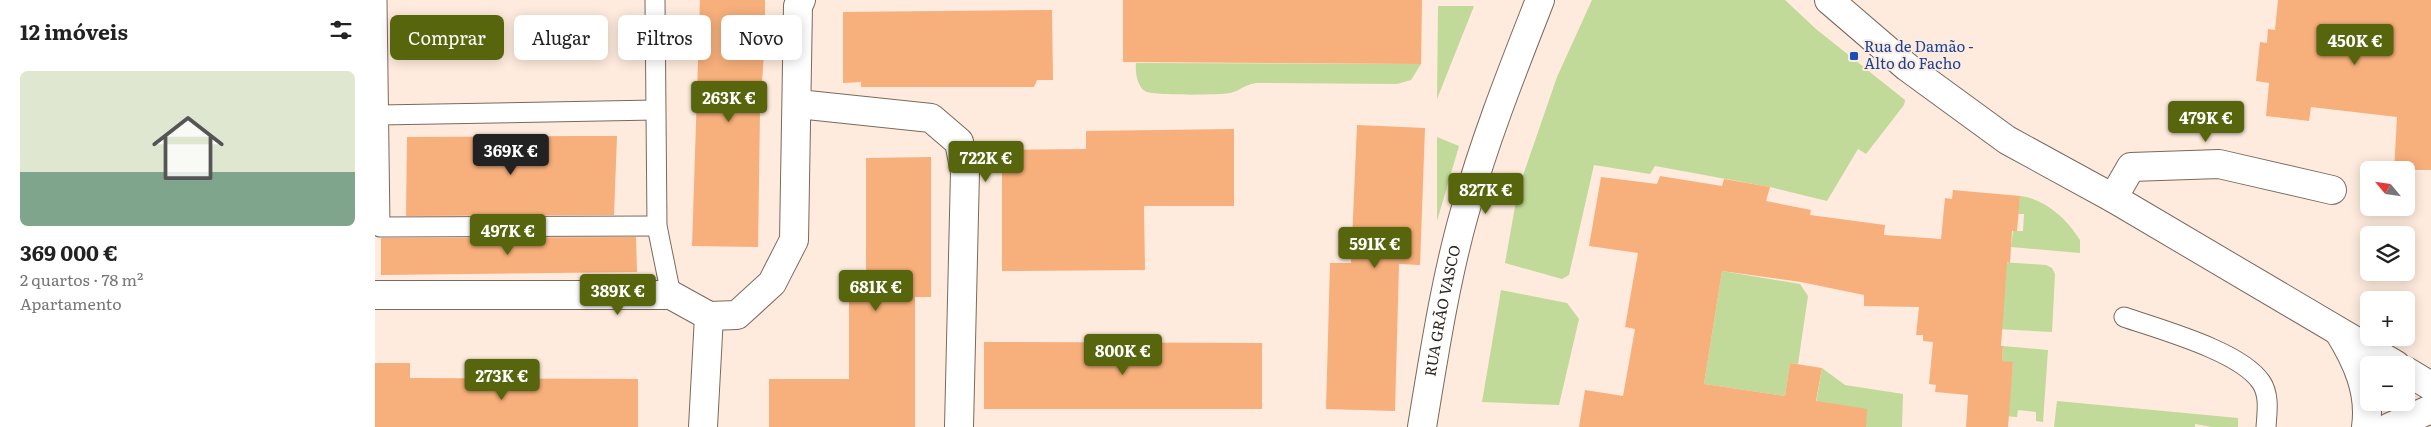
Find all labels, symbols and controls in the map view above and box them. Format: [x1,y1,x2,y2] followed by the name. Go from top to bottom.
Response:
[20,15,128,46] text: 12 imóveis
[390,15,504,60] chip: Comprar
[514,15,608,60] chip: Alugar
[618,15,711,60] chip: Filtros
[721,15,802,60] chip: Novo
[327,16,355,44] icon: filters
[2314,23,2396,66] pin: 450K €
[2327,28,2383,52] text: 450K €
[1864,34,1974,74] place label: Rua de Damão - Alto do Facho
[1848,50,1860,62] marker: Rua de Damão - Alto do Facho
[688,80,770,123] pin: 263K €
[702,85,756,109] text: 263K €
[2165,100,2247,143] pin: 479K €
[143,103,233,193] icon: home
[2179,105,2233,129] text: 479K €
[470,134,552,176] pin: 369K €
[484,138,538,162] text: 369K €
[945,140,1027,183] pin: 722K €
[960,145,1012,169] text: 722K €
[2360,161,2415,216] north arrow
[2360,161,2415,411] map controls
[1445,172,1527,215] pin: 827K €
[1459,177,1513,201] text: 827K €
[467,214,549,256] pin: 497K €
[481,218,535,242] text: 497K €
[1334,226,1416,269] pin: 591K €
[2360,226,2415,281] button: layers
[1349,231,1401,255] text: 591K €
[20,236,118,267] text: 369 000 €
[1418,242,1466,378] street label: RUA GRÃO VASCO
[20,267,143,291] text: 2 quartos · 78 m²
[835,270,917,312] pin: 681K €
[577,274,659,316] pin: 389K €
[850,274,902,298] text: 681K €
[591,278,645,302] text: 389K €
[20,291,122,315] text: Apartamento
[2360,291,2415,346] button: +
[1082,334,1164,376] pin: 800K €
[1095,338,1151,362] text: 800K €
[2360,356,2415,411] button: −
[461,358,543,401] pin: 273K €
[476,363,528,387] text: 273K €

